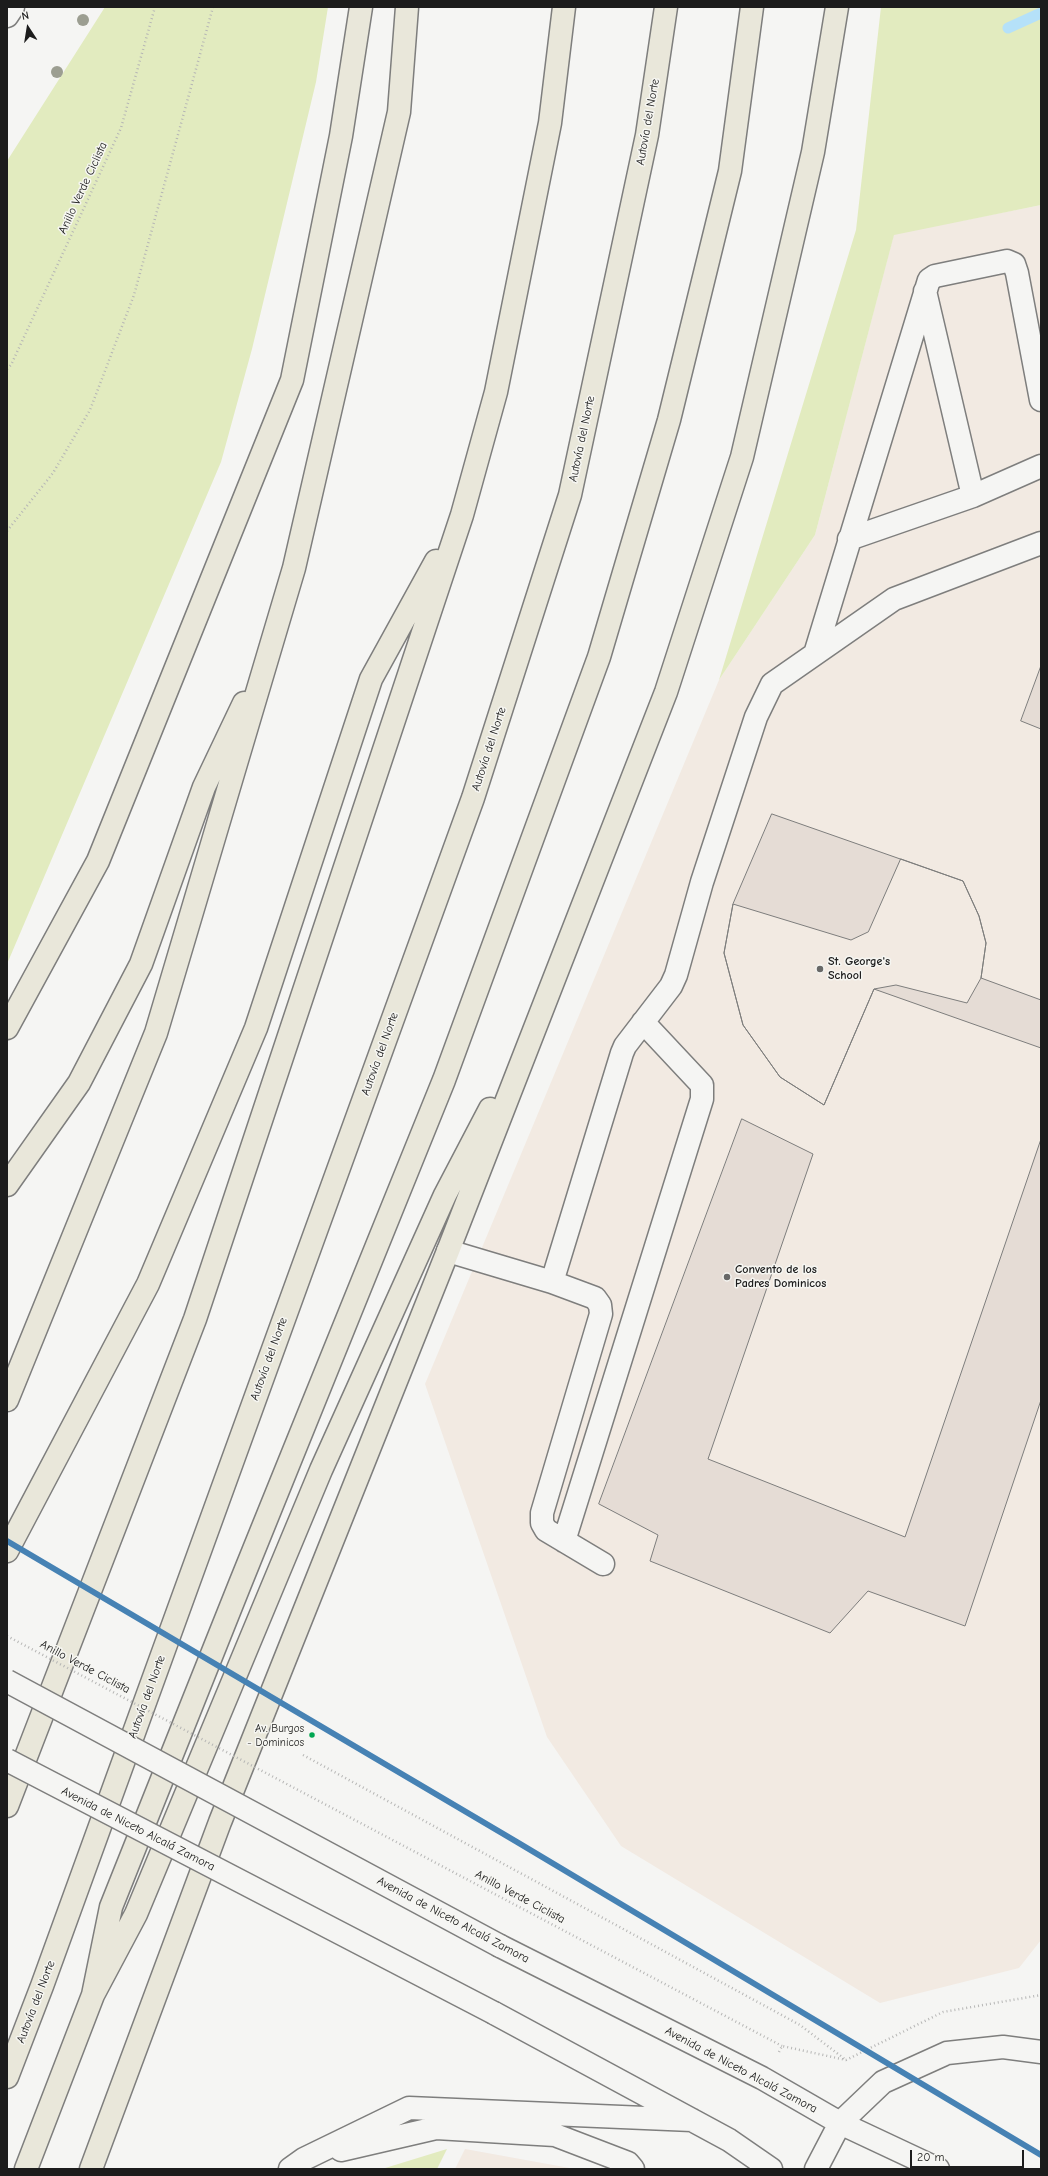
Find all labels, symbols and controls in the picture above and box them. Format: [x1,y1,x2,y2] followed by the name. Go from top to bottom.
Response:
[8,8,48,48] north arrow
[21,9,30,23] text: N
[633,78,663,166] street label: Autovía del Norte
[55,140,111,236] street label: Anillo Verde Ciclista
[566,395,598,483] street label: Autovía del Norte
[469,705,509,793] street label: Autovía del Norte
[828,955,890,983] place label: St. George's School
[815,964,825,974] marker: St. George's School
[358,1010,402,1098] street label: Autovía del Norte
[735,1263,826,1291] place label: Convento de los Padres Dominicos
[722,1272,732,1282] marker: Convento de los Padres Dominicos
[247,1315,291,1403] street label: Autovía del Norte
[37,1637,133,1697] street label: Anillo Verde Ciclista
[125,1653,169,1741] street label: Autovía del Norte
[247,1722,304,1748] place label: Av. Burgos - Dominicos
[307,1730,317,1740] marker: Av. Burgos - Dominicos
[59,1784,217,1874] street label: Avenida de Niceto Alcalá Zamora
[472,1867,568,1927] street label: Anillo Verde Ciclista
[374,1874,532,1966] street label: Avenida de Niceto Alcalá Zamora
[14,1959,58,2045] street label: Autovía del Norte
[662,2024,820,2116] street label: Avenida de Niceto Alcalá Zamora
[912,2142,1026,2168] scale bar
[917,2150,945,2164] text: 20 m

